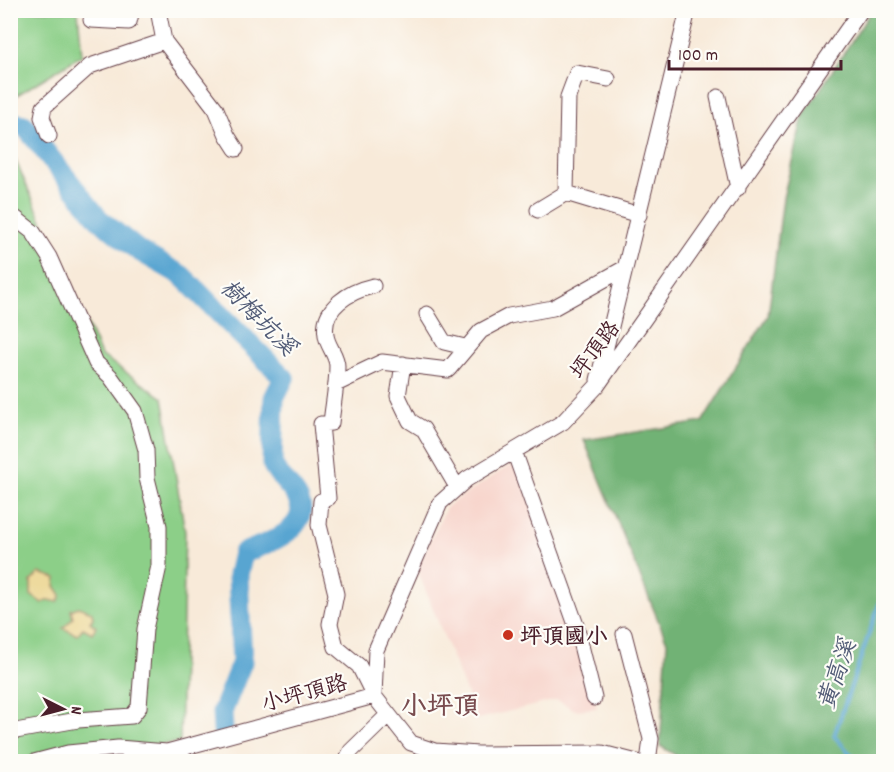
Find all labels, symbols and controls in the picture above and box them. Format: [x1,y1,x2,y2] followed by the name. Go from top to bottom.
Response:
[669,33,842,71] scale bar
[678,44,718,69] text: 100 m
[211,273,304,366] water label: 樹梅坑溪
[565,315,629,387] street label: 坪頂路
[520,623,608,654] place label: 坪頂國小
[501,628,515,642] marker: 坪頂國小
[811,634,867,715] water label: 黃高溪
[258,669,351,722] street label: 小坪頂路
[33,679,93,739] north arrow
[401,690,479,727] district label: 小坪頂
[64,705,87,716] text: N

